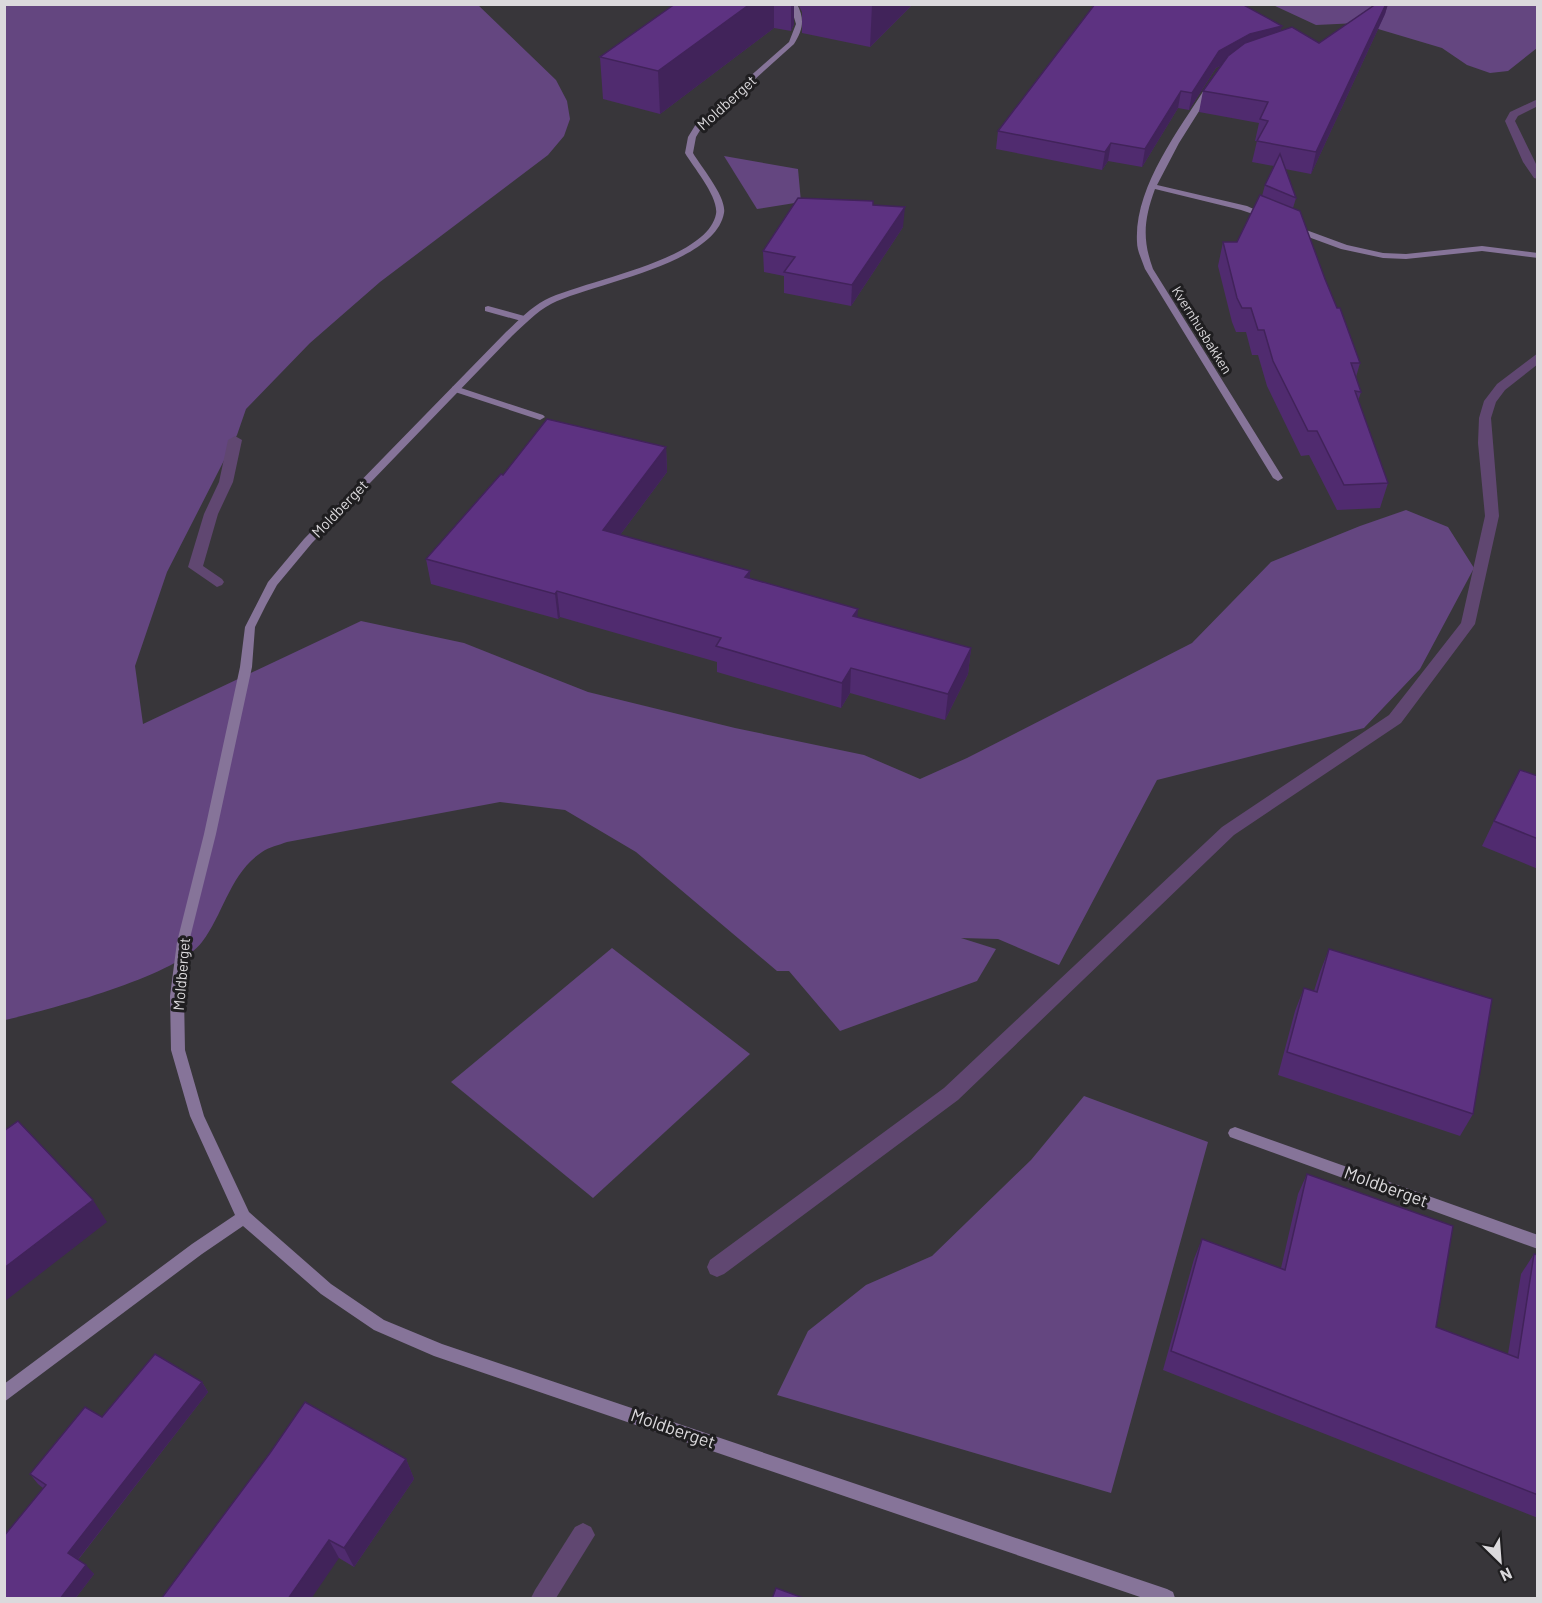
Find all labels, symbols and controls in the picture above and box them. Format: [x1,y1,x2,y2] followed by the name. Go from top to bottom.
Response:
[693,71,760,133] street label: Moldberget
[1169,283,1236,377] street label: Kvernhusbakken
[307,476,371,541] street label: Moldberget
[169,937,193,1011] street label: Moldberget
[1341,1161,1431,1211] street label: Moldberget
[628,1403,718,1453] street label: Moldberget
[1470,1531,1530,1591] north arrow
[1498,1564,1515,1586] text: N

